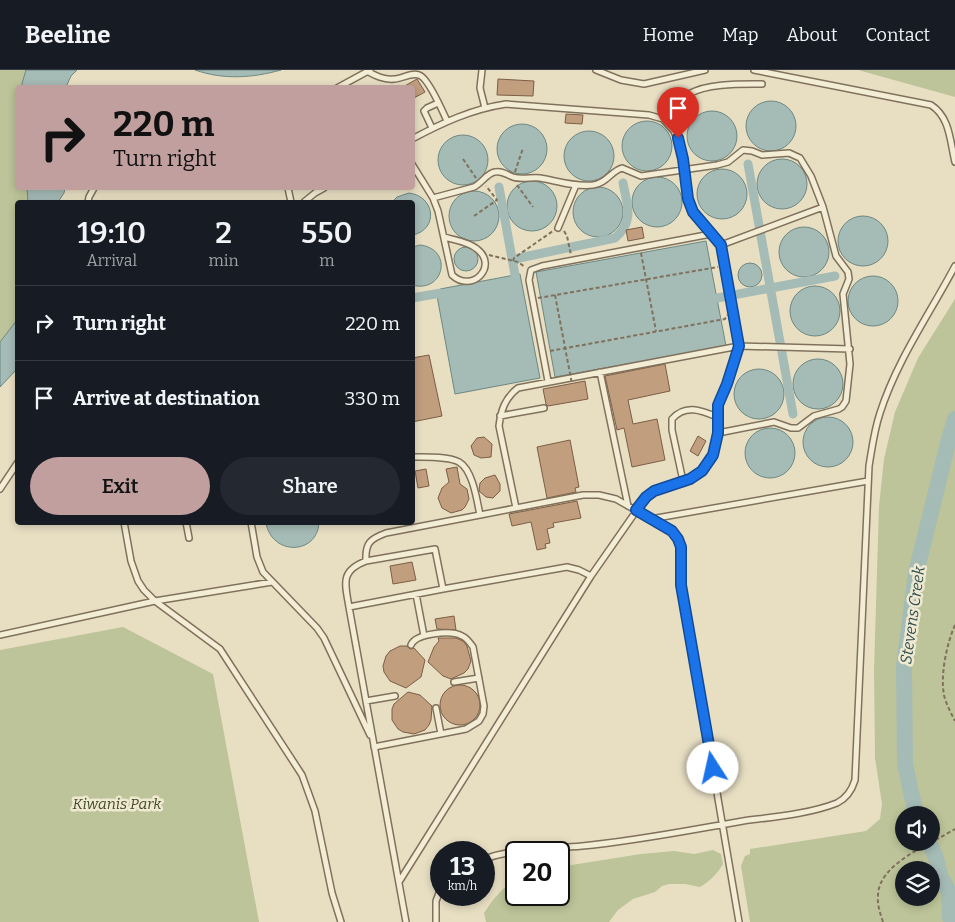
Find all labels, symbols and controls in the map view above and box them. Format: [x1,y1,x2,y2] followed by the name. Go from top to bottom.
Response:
[25,21,110,49] text: Beeline
[643,24,694,46] text: Home
[722,24,758,46] text: Map
[786,24,837,46] text: About
[865,24,930,46] text: Contact
[657,87,699,138] pin
[664,94,692,122] icon: arrive
[113,103,214,145] text: 220 m
[30,105,95,170] icon: right
[113,145,216,172] text: Turn right
[77,215,146,251] text: 19:10
[215,215,232,251] text: 2
[301,215,353,251] text: 550
[86,251,137,270] text: Arrival
[209,251,239,270] text: min
[319,251,334,270] text: m
[30,309,58,337] icon: right
[73,312,166,335] text: Turn right
[345,312,400,335] text: 220 m
[30,384,58,412] icon: arrive
[73,387,260,410] text: Arrive at destination
[345,387,400,410] text: 330 m
[30,457,210,515] button: Exit
[220,457,400,515] button: Share
[896,564,929,665] water label: Stevens Creek
[686,741,738,793] position arrow
[73,795,162,813] park label: Kiwanis Park
[895,806,940,906] map controls
[895,806,940,851] button: sound
[505,841,570,906] speed limit sign: 20
[450,852,475,882] text: 13
[895,861,940,906] button: layers
[448,879,477,893] text: km/h

